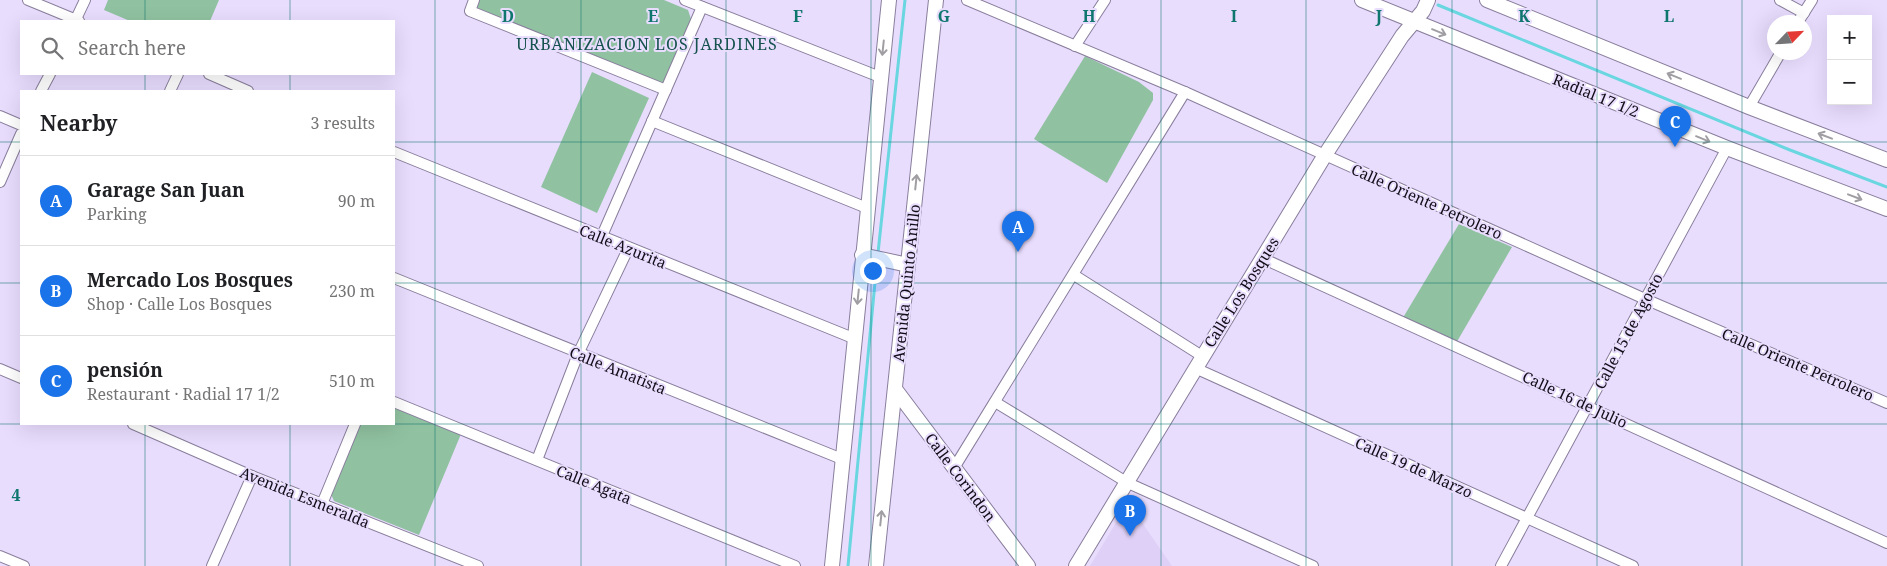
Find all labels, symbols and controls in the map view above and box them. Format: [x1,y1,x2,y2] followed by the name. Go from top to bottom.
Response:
[502,5,514,27] text: D
[648,5,658,27] text: E
[793,5,803,27] text: F
[938,5,950,27] text: G
[1082,5,1096,27] text: H
[1231,5,1237,27] text: I
[1375,5,1383,27] text: J
[1518,5,1530,27] text: K
[1664,5,1674,27] text: L
[1767,15,1812,60] north arrow
[1827,15,1872,105] map controls
[1827,15,1872,60] button: +
[20,20,395,75] search box
[1431,28,1446,37] one-way arrow
[516,33,778,55] district label: URBANIZACION LOS JARDINES
[38,34,66,62] icon: search
[78,35,186,61] text: Search here
[878,40,888,56] one-way arrow
[1827,60,1872,105] button: −
[1550,69,1642,121] street label: Radial 17 1/2
[1667,71,1682,81] one-way arrow
[1659,106,1691,147] pin: C
[40,109,118,137] text: Nearby
[311,112,375,134] text: 3 results
[1818,131,1833,140] one-way arrow
[1696,135,1711,144] one-way arrow
[1348,159,1506,243] street label: Calle Oriente Petrolero
[911,174,921,190] one-way arrow
[87,177,245,203] text: Garage San Juan
[50,190,62,212] text: A
[338,190,375,212] text: 90 m
[1847,193,1862,202] one-way arrow
[87,203,147,225] text: Parking
[888,203,924,363] street label: Avenida Quinto Anillo
[1002,211,1034,252] pin: A
[576,219,670,273] street label: Calle Azurita
[1199,233,1283,351] street label: Calle Los Bosques
[860,258,886,284] your location
[87,267,293,293] text: Mercado Los Bosques
[1589,270,1667,392] street label: Calle 15 de Agosto
[51,280,61,302] text: B
[329,280,375,302] text: 230 m
[853,289,862,305] one-way arrow
[87,293,272,315] text: Shop · Calle Los Bosques
[1719,323,1877,405] street label: Calle Oriente Petrolero
[567,342,669,398] street label: Calle Amatista
[87,357,163,383] text: pensión
[1519,366,1631,432] street label: Calle 16 de Julio
[51,370,61,392] text: C
[329,370,375,392] text: 510 m
[87,383,280,405] text: Restaurant · Radial 17 1/2
[921,429,1001,526] street label: Calle Corindon
[1352,432,1476,502] street label: Calle 19 de Marzo
[553,460,635,508] street label: Calle Agata
[237,462,373,532] street label: Avenida Esmeralda
[11,484,21,506] text: 4
[1114,495,1146,536] pin: B
[876,510,886,526] one-way arrow

